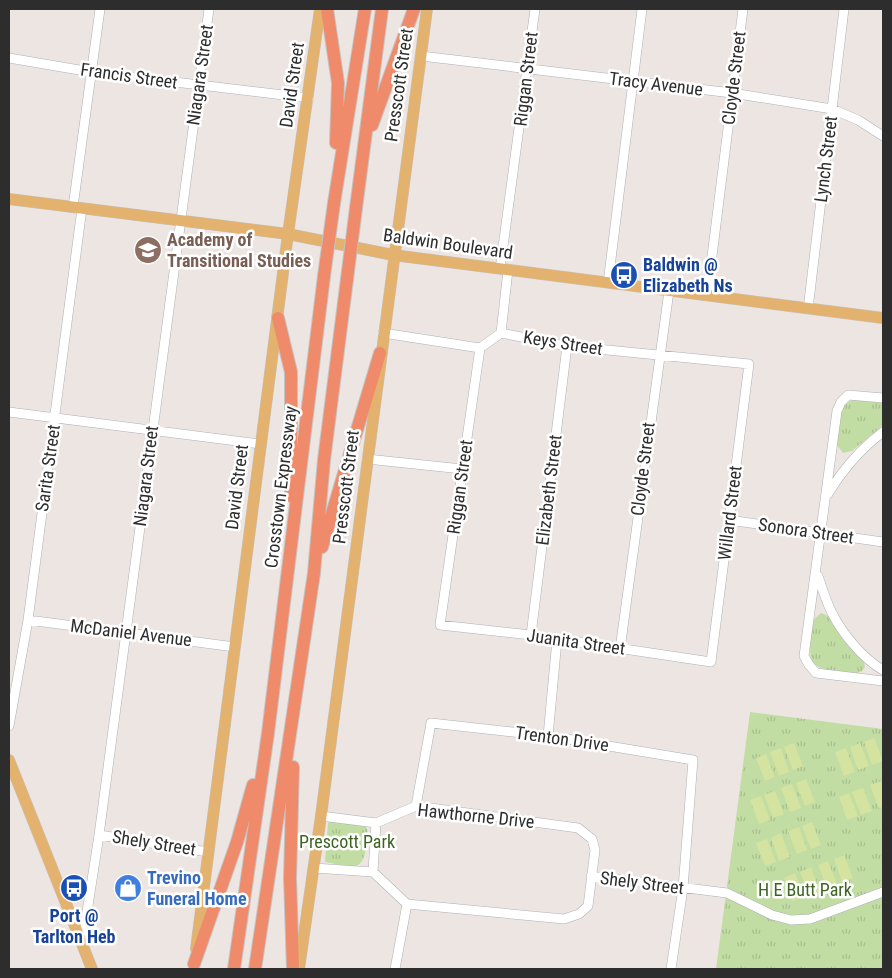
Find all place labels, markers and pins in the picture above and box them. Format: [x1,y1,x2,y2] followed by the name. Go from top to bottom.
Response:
[167,229,311,271] place label: Academy of Transitional Studies
[133,235,163,265] school or university icon: Academy of Transitional Studies
[643,254,733,296] place label: Baldwin @ Elizabeth Ns
[609,260,639,290] bus stop icon: Baldwin @ Elizabeth Ns
[147,867,247,909] place label: Trevino Funeral Home
[59,873,89,903] bus stop icon: Port @ Tarlton Heb
[113,873,143,903] shop icon: Trevino Funeral Home
[32,905,116,947] place label: Port @ Tarlton Heb

